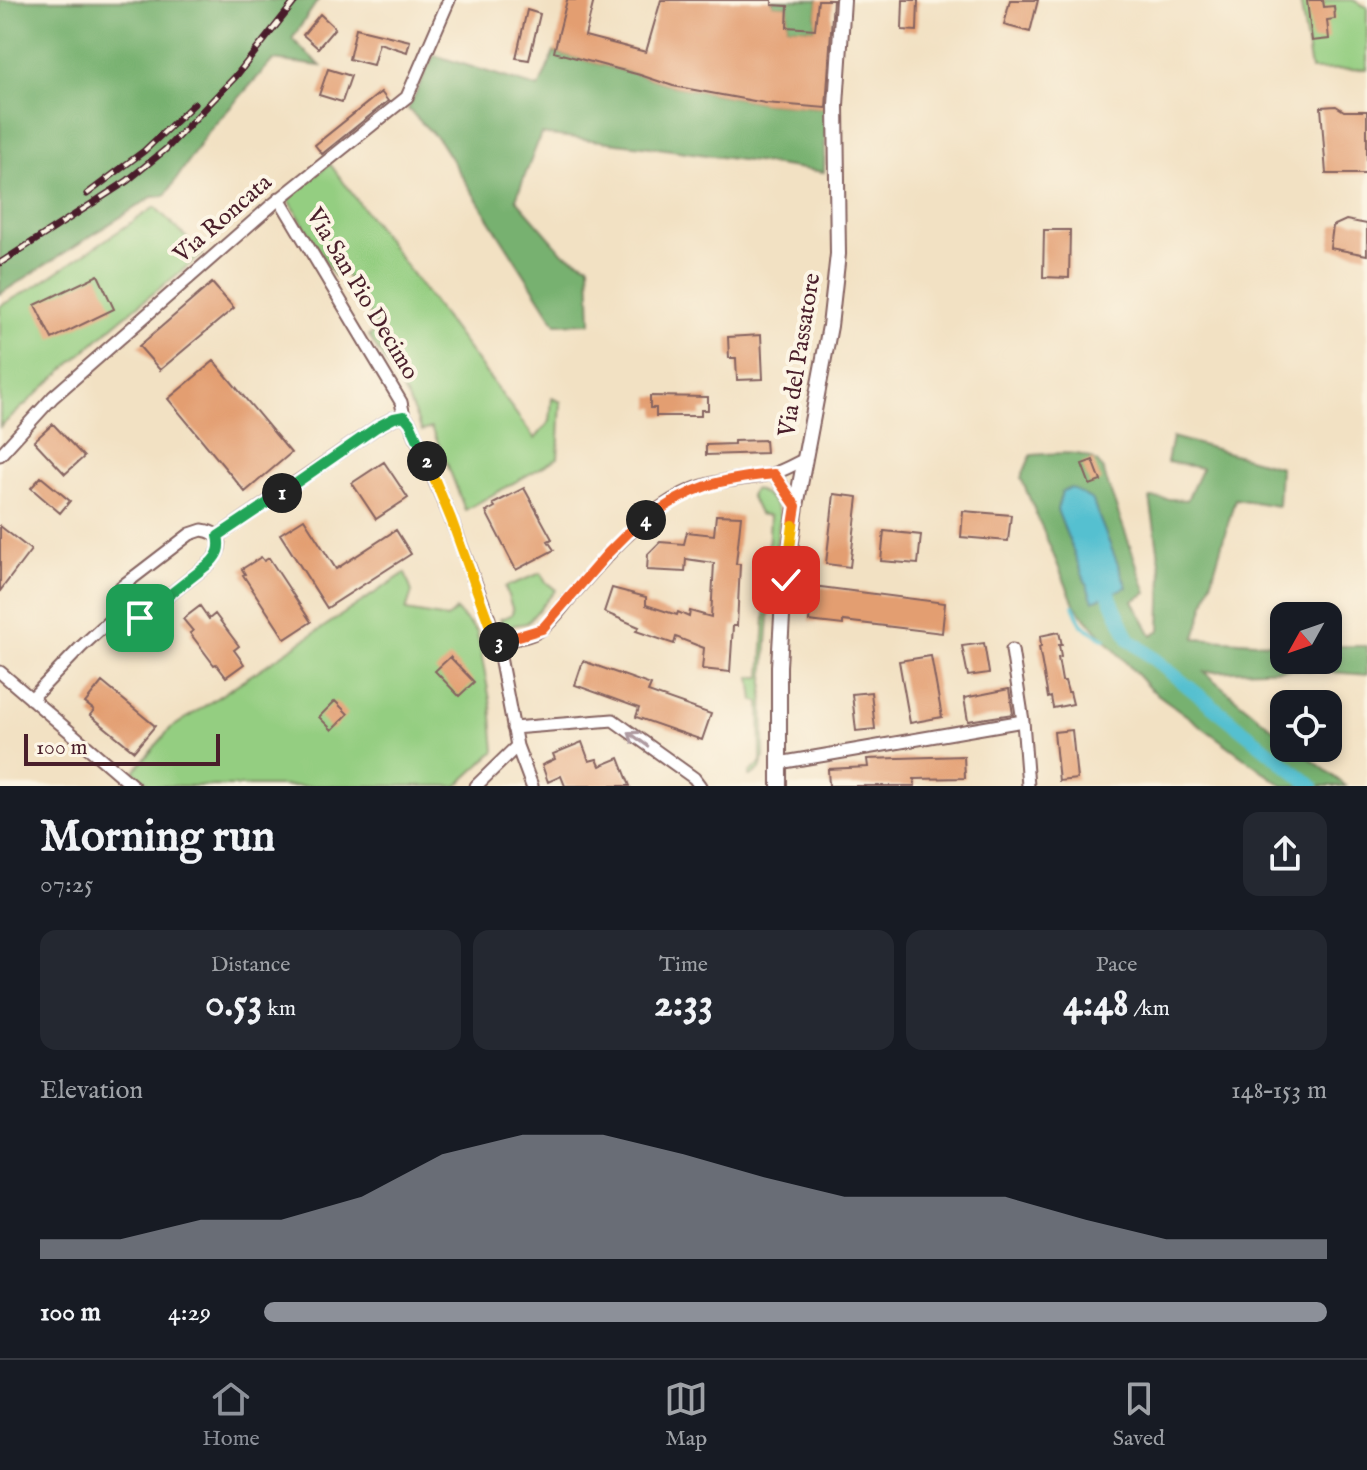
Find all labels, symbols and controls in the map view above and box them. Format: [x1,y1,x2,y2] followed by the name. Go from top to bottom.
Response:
[166,167,279,271] street label: Via Roncata
[298,202,426,386] street label: Via San Pio Decimo
[772,271,828,440] street label: Via del Passatore
[407,441,447,481] pin: 2
[422,447,432,475] text: 2
[262,473,302,513] pin: 1
[278,479,286,507] text: 1
[626,500,666,540] pin: 4
[641,506,651,534] text: 4
[752,546,820,614] pin
[764,558,808,602] icon: check
[106,584,174,652] pin
[118,596,162,640] icon: arrive
[1270,602,1342,674] north arrow
[1270,602,1342,762] map controls
[479,622,519,662] pin: 3
[495,628,503,656] text: 3
[1270,690,1342,762] button: locate
[24,730,220,766] scale bar
[628,731,650,747] one-way arrow
[36,734,88,762] text: 100 m
[40,810,275,866] text: Morning run
[1243,812,1327,896] button: share
[40,868,93,901] text: 07:25
[211,951,290,979] text: Distance
[659,951,708,979] text: Time
[1096,951,1137,979] text: Pace
[205,979,263,1030] text: 0.53
[654,979,713,1030] text: 2:33
[1063,979,1129,1030] text: 4:48
[263,995,296,1023] text: km
[1129,995,1170,1023] text: /km
[40,1074,143,1107] text: Elevation
[1231,1074,1327,1107] text: 148–153 m
[40,1296,101,1329] text: 100 m
[168,1296,211,1329] text: 4:29
[202,1377,260,1453] tab: Home
[664,1377,708,1453] tab: Map
[1113,1377,1165,1453] tab: Saved

